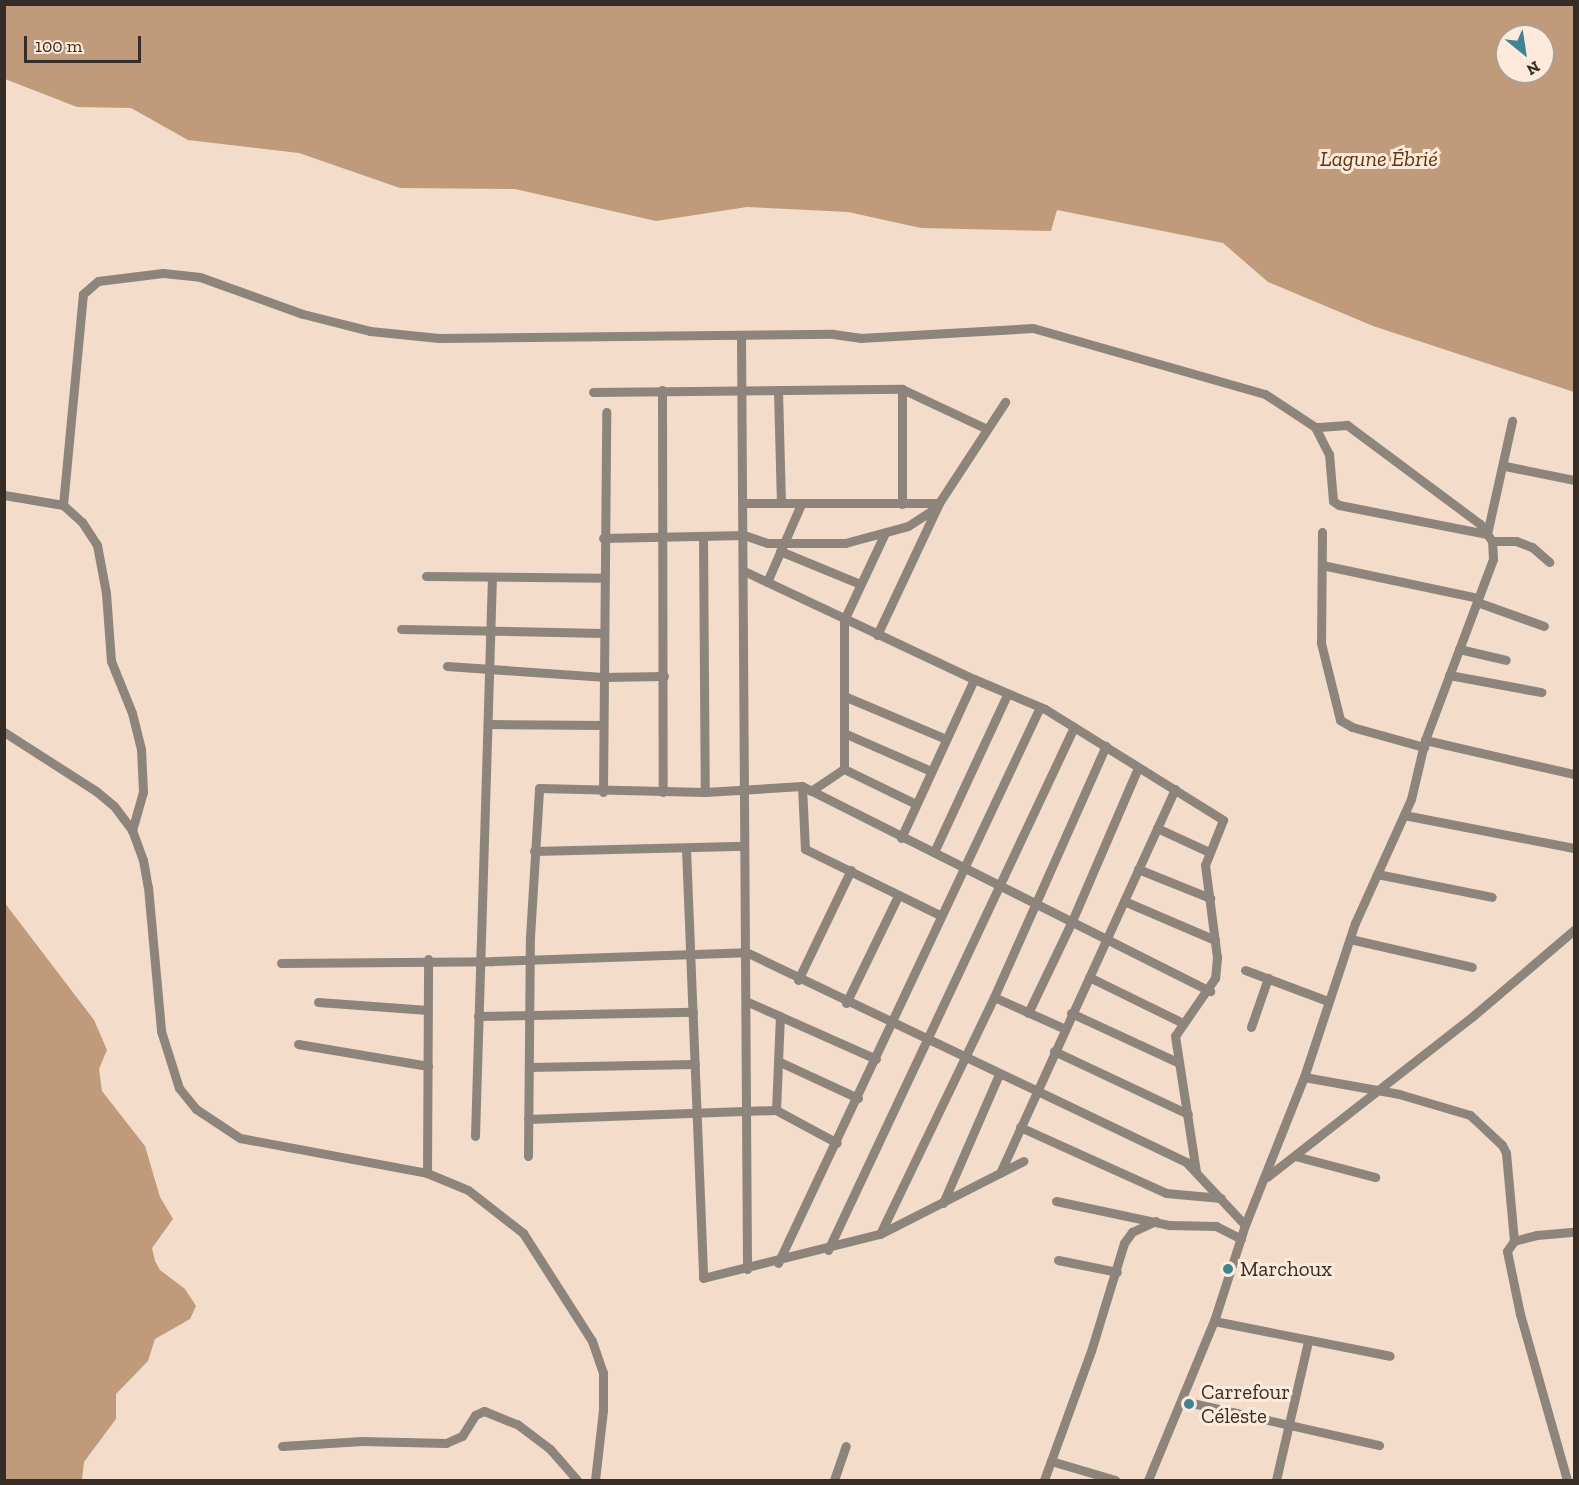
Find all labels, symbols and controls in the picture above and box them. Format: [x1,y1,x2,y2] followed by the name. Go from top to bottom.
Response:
[27,24,144,62] scale bar
[1495,24,1555,84] north arrow
[35,35,82,57] text: 100 m
[1523,57,1543,80] text: N
[1320,146,1438,172] water label: Lagune Ébrié
[1240,1256,1332,1282] place label: Marchoux
[1221,1262,1235,1276] marker: Marchoux
[1201,1379,1290,1429] place label: Carrefour Céleste
[1182,1397,1196,1411] marker: Carrefour Céleste

